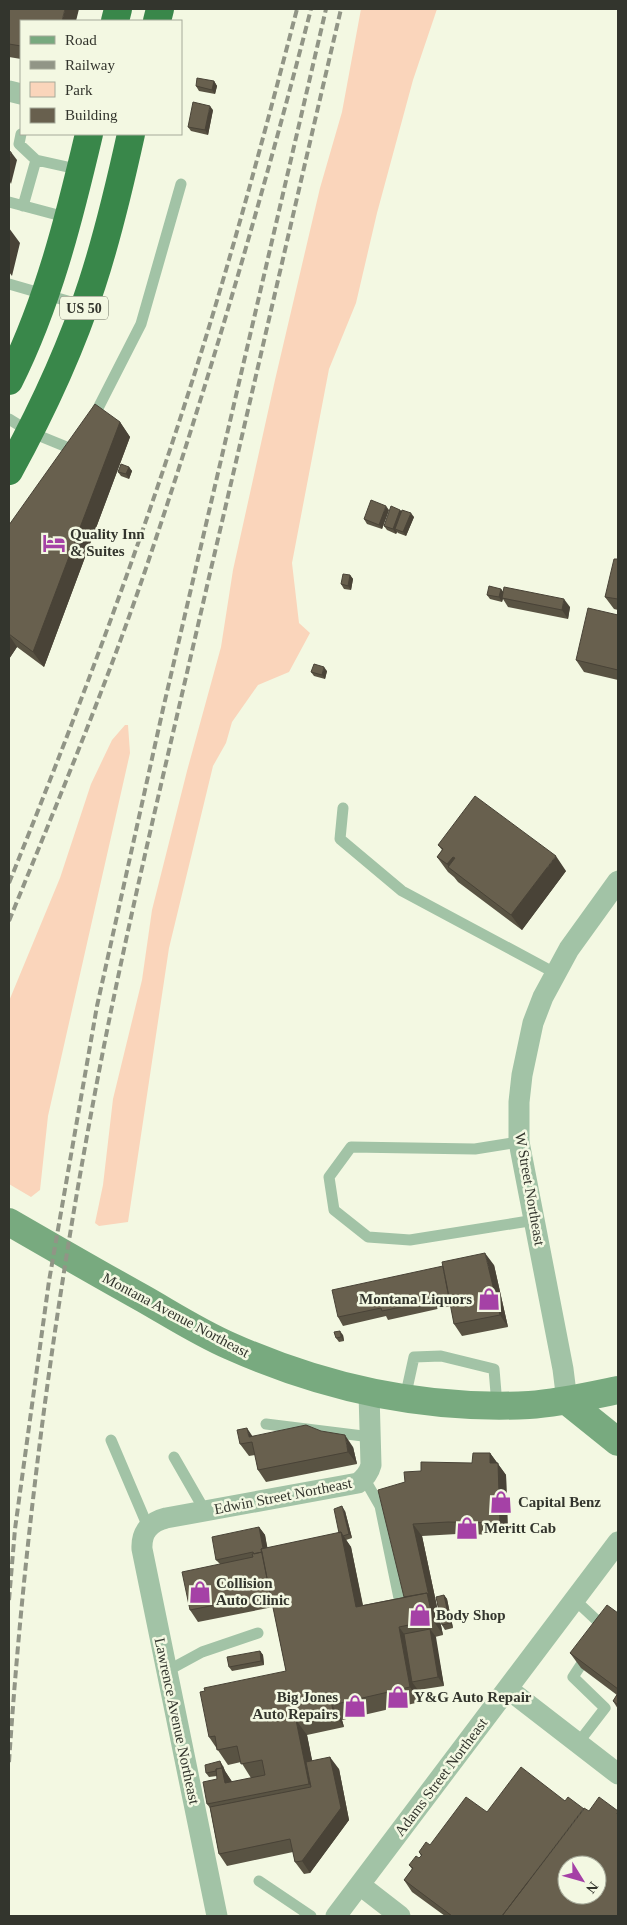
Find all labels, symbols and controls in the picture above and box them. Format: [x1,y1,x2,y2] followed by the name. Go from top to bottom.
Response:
[20,20,182,135] legend
[65,32,97,48] text: Road
[65,57,115,73] text: Railway
[65,82,93,98] text: Park
[65,107,118,123] text: Building
[60,296,108,320] road number: US 50
[70,526,145,559] place label: Quality Inn & Suites
[41,530,67,556] hotel icon: Quality Inn & Suites
[512,1131,548,1248] street label: W Street Northeast
[100,1269,253,1361] street label: Montana Avenue Northeast
[476,1286,502,1312] shop icon: Montana Liquors
[359,1291,472,1307] place label: Montana Liquors
[213,1475,354,1517] street label: Edwin Street Northeast
[488,1489,514,1515] shop icon: Capital Benz
[518,1494,601,1510] place label: Capital Benz
[454,1515,480,1541] shop icon: Meritt Cab
[484,1520,556,1536] place label: Meritt Cab
[216,1575,290,1608] place label: Collision Auto Clinic
[187,1579,213,1605] shop icon: Collision Auto Clinic
[407,1602,433,1628] shop icon: Body Shop
[436,1607,506,1623] place label: Body Shop
[152,1636,203,1806] street label: Lawrence Avenue Northeast
[385,1684,411,1710] shop icon: Y&G Auto Repair
[253,1689,338,1722] place label: Big Jones Auto Repairs
[414,1689,532,1705] place label: Y&G Auto Repair
[342,1693,368,1719] shop icon: Big Jones Auto Repairs
[391,1714,491,1839] street label: Adams Street Northeast
[557,1855,607,1905] north arrow
[583,1879,601,1896] text: N

